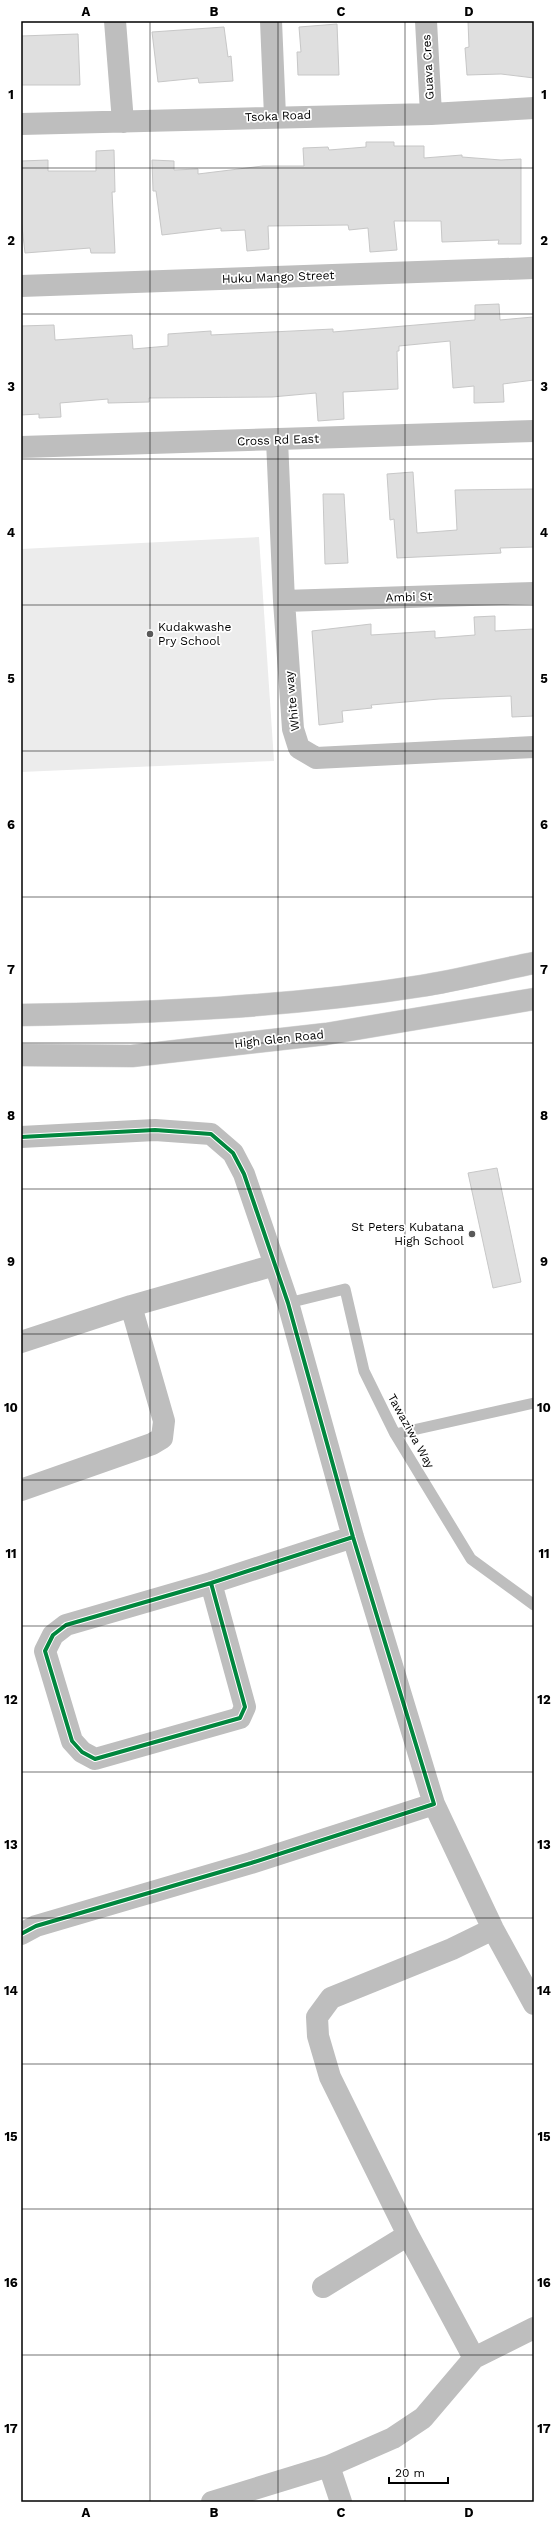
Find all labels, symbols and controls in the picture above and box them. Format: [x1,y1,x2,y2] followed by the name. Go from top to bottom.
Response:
[82,4,91,19] text: A
[210,4,219,19] text: B
[337,4,346,19] text: C
[464,4,474,19] text: D
[419,34,437,100] street label: Guava Cres
[8,87,14,102] text: 1
[541,87,547,102] text: 1
[245,108,311,124] street label: Tsoka Road
[7,233,15,248] text: 2
[540,233,548,248] text: 2
[221,268,335,286] street label: Huku Mango Street
[7,379,15,394] text: 3
[540,379,548,394] text: 3
[237,432,319,448] street label: Cross Rd East
[7,525,16,540] text: 4
[540,525,549,540] text: 4
[385,589,433,605] street label: Ambi St
[158,620,232,648] place label: Kudakwashe Pry School
[145,629,155,639] marker: Kudakwashe Pry School
[282,669,302,732] street label: White way
[7,671,15,686] text: 5
[540,671,548,686] text: 5
[7,817,15,832] text: 6
[540,817,548,832] text: 6
[7,962,15,977] text: 7
[540,962,548,977] text: 7
[234,1027,324,1051] street label: High Glen Road
[7,1108,15,1123] text: 8
[540,1108,548,1123] text: 8
[351,1220,464,1248] place label: St Peters Kubatana High School
[467,1229,477,1239] marker: St Peters Kubatana High School
[7,1254,15,1269] text: 9
[540,1254,548,1269] text: 9
[385,1391,438,1471] street label: Tawaziwa Way
[4,1400,18,1415] text: 10
[537,1400,551,1415] text: 10
[5,1546,17,1561] text: 11
[538,1546,550,1561] text: 11
[4,1692,18,1707] text: 12
[537,1692,551,1707] text: 12
[4,1837,18,1852] text: 13
[537,1837,551,1852] text: 13
[4,1983,19,1998] text: 14
[537,1983,552,1998] text: 14
[4,2129,18,2144] text: 15
[537,2129,551,2144] text: 15
[4,2275,18,2290] text: 16
[537,2275,551,2290] text: 16
[4,2421,18,2436] text: 17
[537,2421,551,2436] text: 17
[389,2459,448,2485] scale bar
[395,2466,425,2480] text: 20 m
[82,2505,91,2520] text: A
[210,2505,219,2520] text: B
[337,2505,346,2520] text: C
[464,2505,474,2520] text: D

